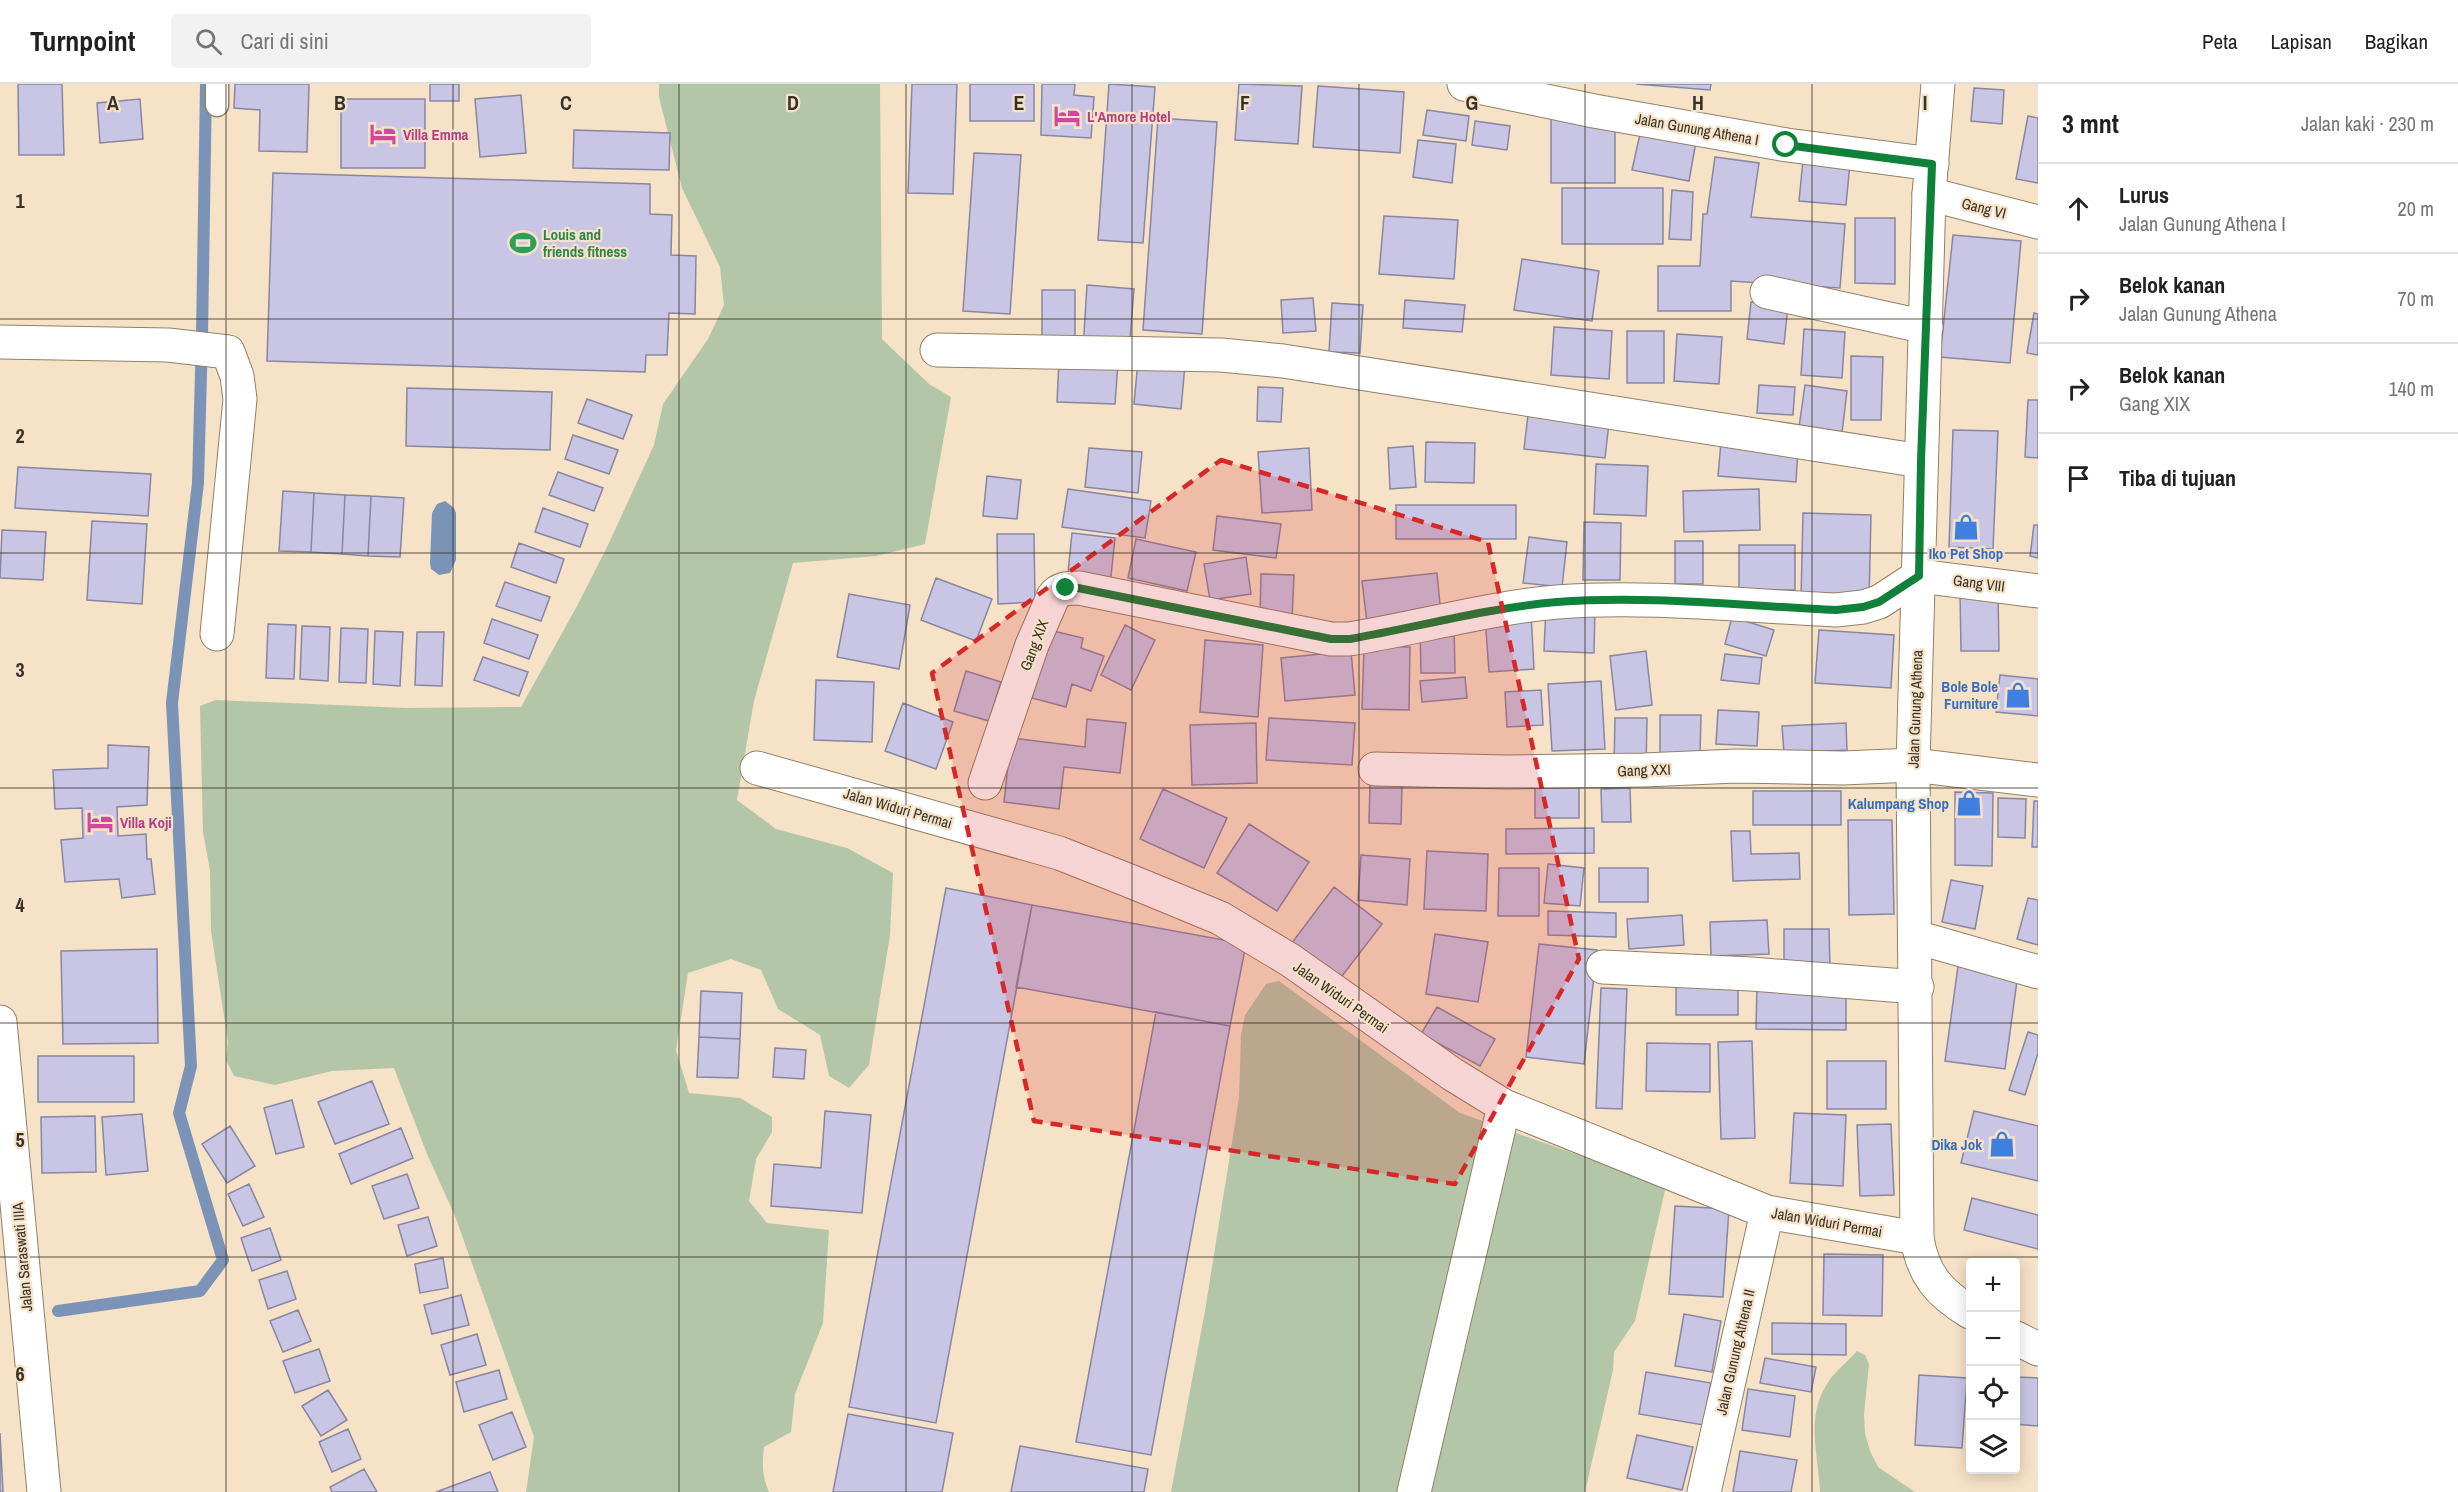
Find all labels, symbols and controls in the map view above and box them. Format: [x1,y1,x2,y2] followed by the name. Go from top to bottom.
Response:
[171,14,591,68] search box
[30,22,135,60] text: Turnpoint
[192,25,225,58] icon: search
[240,26,329,56] text: Cari di sini
[2202,27,2238,56] text: Peta
[2271,27,2332,56] text: Lapisan
[2365,27,2428,56] text: Bagikan
[107,89,119,116] text: A
[334,89,346,116] text: B
[560,89,572,116] text: C
[787,89,799,116] text: D
[1014,89,1025,116] text: E
[1240,89,1250,116] text: F
[1466,89,1478,116] text: G
[1692,89,1704,116] text: H
[1923,89,1927,116] text: I
[1052,101,1082,131] hotel icon: L'Amore Hotel
[1087,106,1171,127] place label: L'Amore Hotel
[2062,106,2119,141] text: 3 mnt
[1634,108,1760,150] street label: Jalan Gunung Athena I
[2301,110,2434,137] text: Jalan kaki · 230 m
[368,119,398,149] hotel icon: Villa Emma
[403,124,469,145] place label: Villa Emma
[1772,131,1798,157] route start
[2119,180,2169,210] text: Lurus
[15,187,25,214] text: 1
[1960,192,2008,224] street label: Gang VI
[2062,192,2095,225] icon: ahead
[2398,195,2434,222] text: 20 m
[2119,210,2286,237] text: Jalan Gunung Athena I
[543,224,627,262] place label: Louis and friends fitness
[508,228,538,258] sports icon: Louis and friends fitness
[2119,270,2225,300] text: Belok kanan
[2062,282,2095,315] icon: right
[2398,285,2434,312] text: 70 m
[2119,300,2277,327] text: Jalan Gunung Athena
[2119,360,2225,390] text: Belok kanan
[2062,372,2095,405] icon: right
[2388,375,2434,402] text: 140 m
[2119,390,2190,417] text: Gang XIX
[15,422,25,449] text: 2
[2062,462,2095,495] icon: arrive
[2119,463,2236,493] text: Tiba di tujuan
[1951,512,1981,542] shop icon: Iko Pet Shop
[1929,543,2003,564] place label: Iko Pet Shop
[1952,569,2006,597] street label: Gang VIII
[1052,574,1078,600] route end
[1015,616,1054,674] street label: Gang XIX
[1902,649,1928,768] street label: Jalan Gunung Athena
[15,656,25,683] text: 3
[1941,676,1998,714] place label: Bole Bole Furniture
[2003,680,2033,710] shop icon: Bole Bole Furniture
[1617,759,1671,781] street label: Gang XXI
[841,782,955,834] street label: Jalan Widuri Permai
[1954,788,1984,818] shop icon: Kalumpang Shop
[1848,793,1949,814] place label: Kalumpang Shop
[85,807,115,837] hotel icon: Villa Koji
[120,812,172,833] place label: Villa Koji
[15,891,25,918] text: 4
[1289,956,1393,1038] street label: Jalan Widuri Permai
[15,1126,25,1153] text: 5
[1987,1129,2017,1159] shop icon: Dika Jok
[1931,1134,1982,1155] place label: Dika Jok
[7,1201,37,1312] street label: Jalan Saraswati IIIA
[1770,1202,1884,1242] street label: Jalan Widuri Permai
[1966,1258,2020,1474] map controls
[1966,1258,2020,1312] button: +
[1710,1287,1760,1417] street label: Jalan Gunung Athena II
[1966,1312,2020,1366] button: −
[15,1360,25,1387] text: 6
[1966,1366,2020,1420] button: locate
[1966,1420,2020,1474] button: layers

